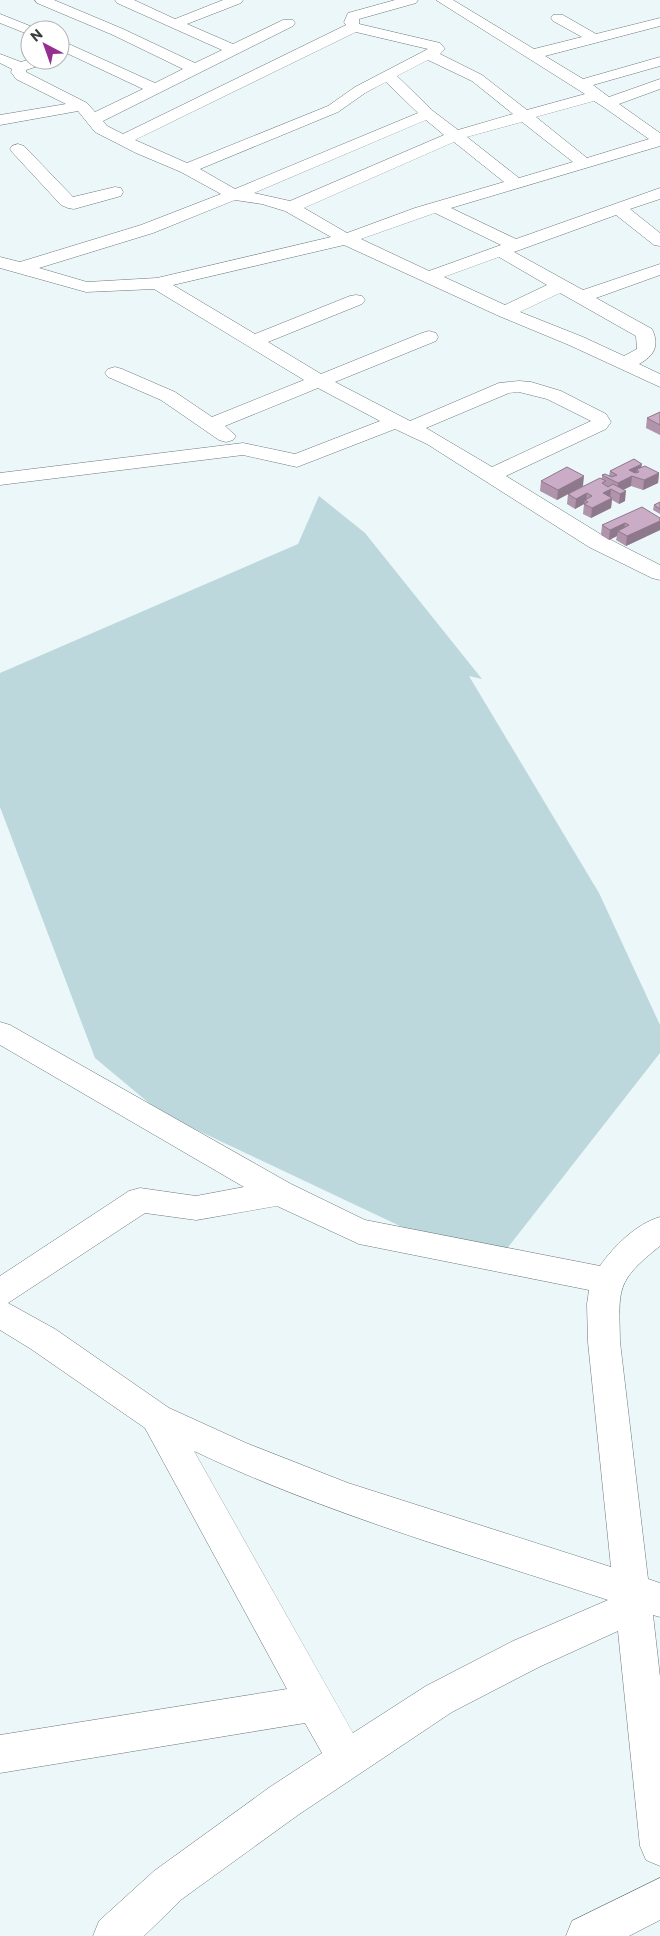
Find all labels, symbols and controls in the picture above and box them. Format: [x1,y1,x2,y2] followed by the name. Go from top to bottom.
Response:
[20,20,70,70] north arrow
[27,25,46,45] text: N

